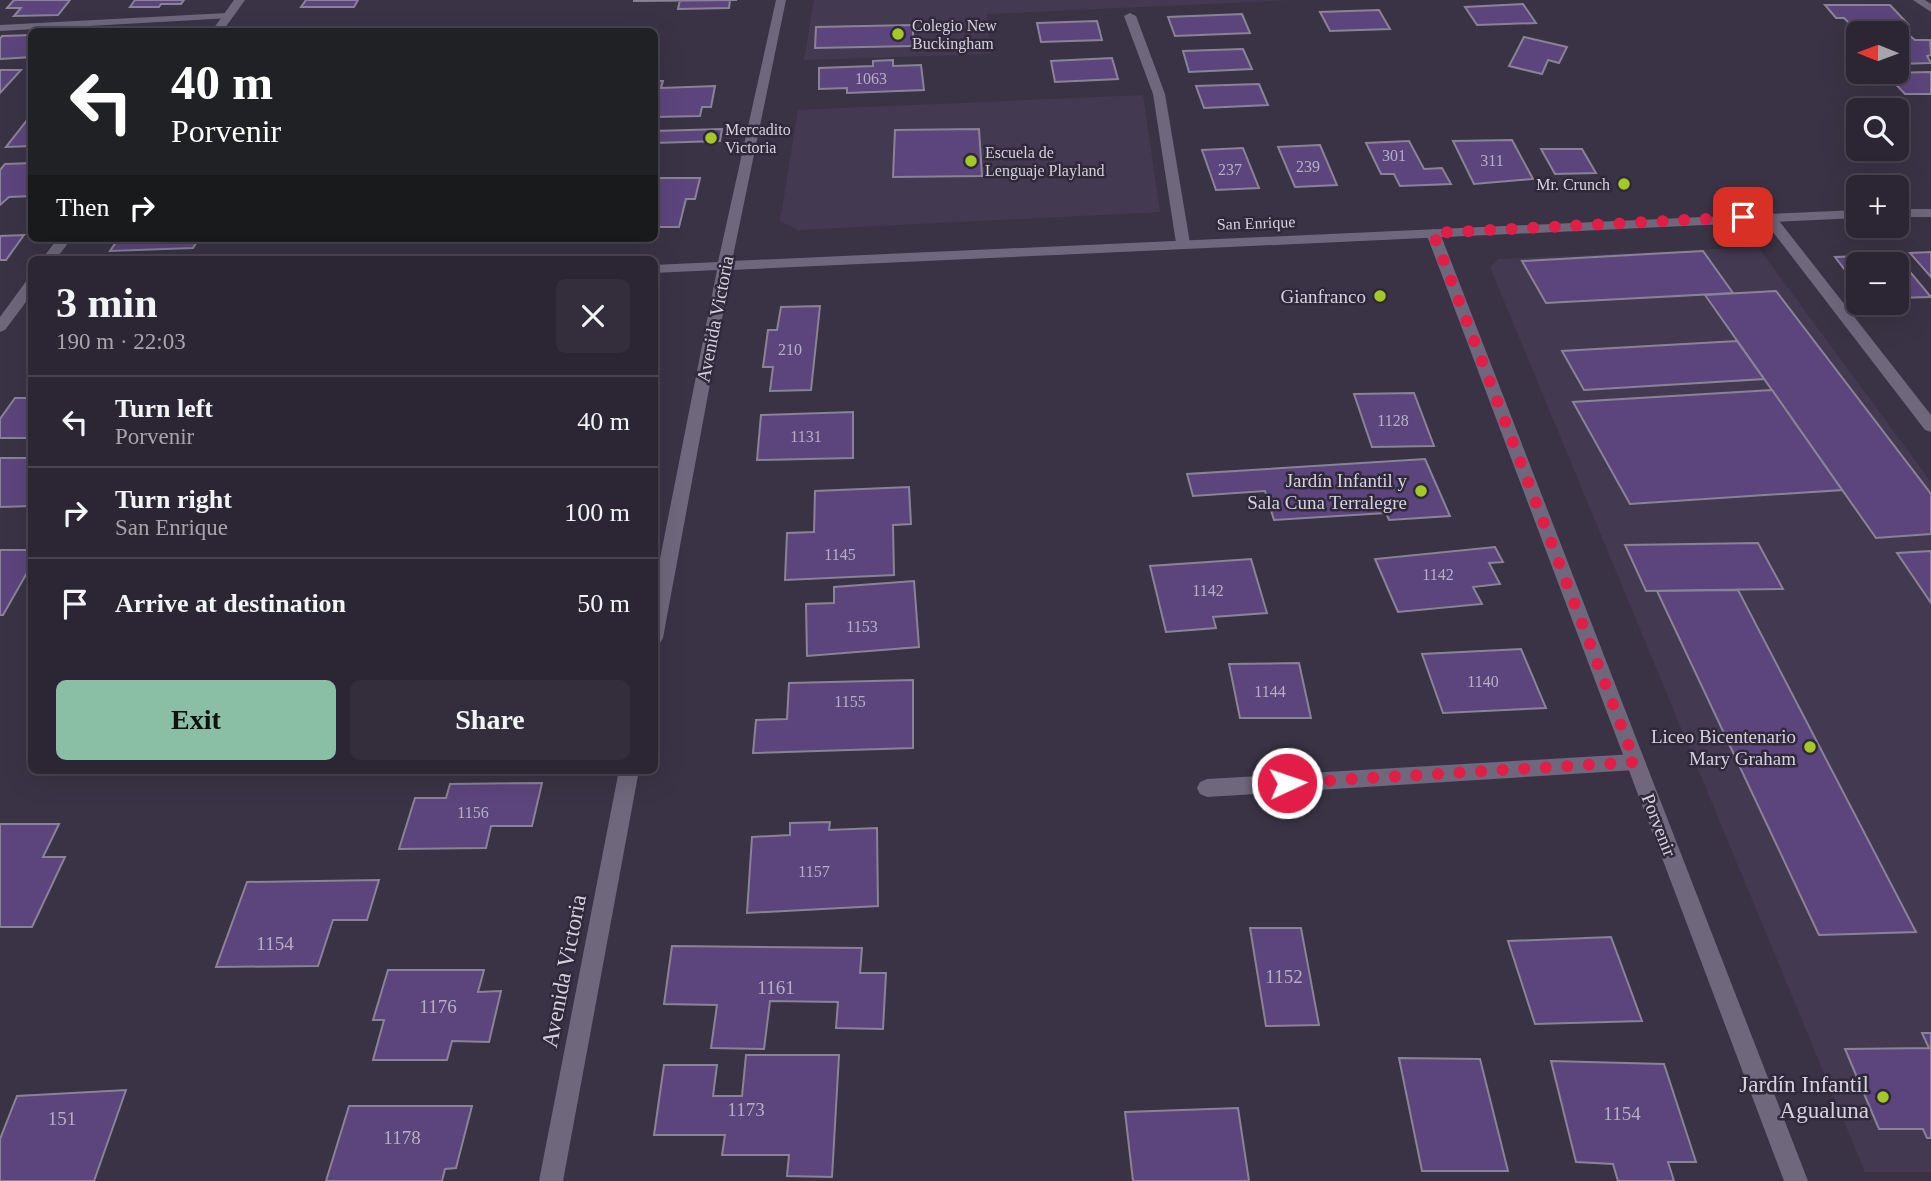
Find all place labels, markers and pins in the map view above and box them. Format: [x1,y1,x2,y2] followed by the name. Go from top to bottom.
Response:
[912,17,997,53] place label: Colegio New Buckingham
[890,26,906,42] marker: Colegio New Buckingham
[725,121,791,156] place label: Mercadito Victoria
[703,130,719,146] marker: Mercadito Victoria
[985,144,1105,180] place label: Escuela de Lenguaje Playland
[963,153,979,169] marker: Escuela de Lenguaje Playland
[1536,176,1610,193] place label: Mr. Crunch
[1616,176,1632,192] marker: Mr. Crunch
[1713,187,1773,247] pin
[1281,286,1366,307] place label: Gianfranco
[1372,288,1388,304] marker: Gianfranco
[1247,470,1407,513] place label: Jardín Infantil y Sala Cuna Terralegre
[1413,483,1429,499] marker: Jardín Infantil y Sala Cuna Terralegre
[1651,726,1796,769] place label: Liceo Bicentenario Mary Graham
[1802,739,1818,755] marker: Liceo Bicentenario Mary Graham
[1739,1072,1869,1123] place label: Jardín Infantil Agualuna
[1875,1089,1891,1105] marker: Jardín Infantil Agualuna

